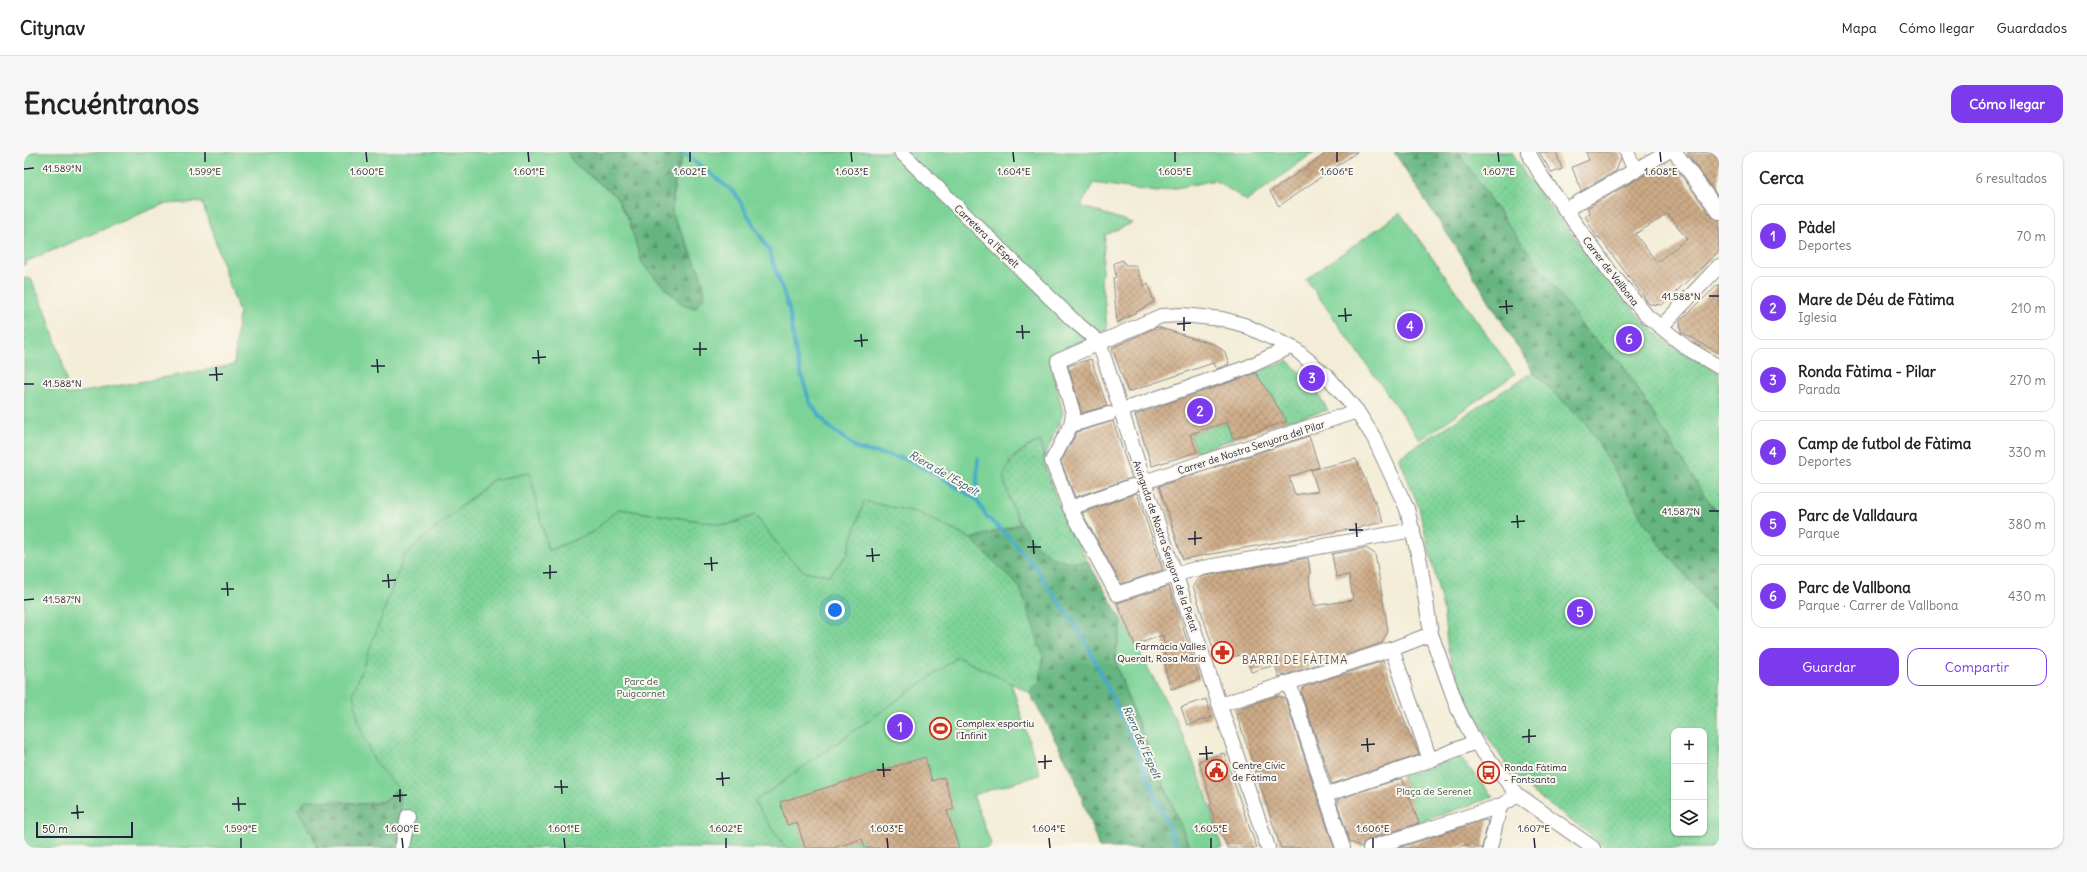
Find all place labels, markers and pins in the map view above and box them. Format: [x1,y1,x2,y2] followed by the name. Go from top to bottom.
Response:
[1397,311,1423,341] pin: 4
[1616,324,1642,354] pin: 6
[1299,363,1325,393] pin: 3
[1187,396,1213,426] pin: 2
[1567,597,1593,627] pin: 5
[1209,639,1235,665] pharmacy icon: Farmàcia Valles Queralt, Rosa Maria
[1117,640,1206,665] place label: Farmàcia Valles Queralt, Rosa Maria
[887,712,913,742] pin: 1
[928,716,954,742] sports icon: Complex esportiu l'Infinit
[956,717,1034,742] place label: Complex esportiu l'Infinit
[1203,758,1229,784] public building icon: Centre Cívic de Fàtima
[1232,759,1285,784] place label: Centre Cívic de Fàtima
[1476,760,1502,786] bus stop icon: Ronda Fàtima - Fontsanta
[1504,761,1567,786] place label: Ronda Fàtima - Fontsanta

